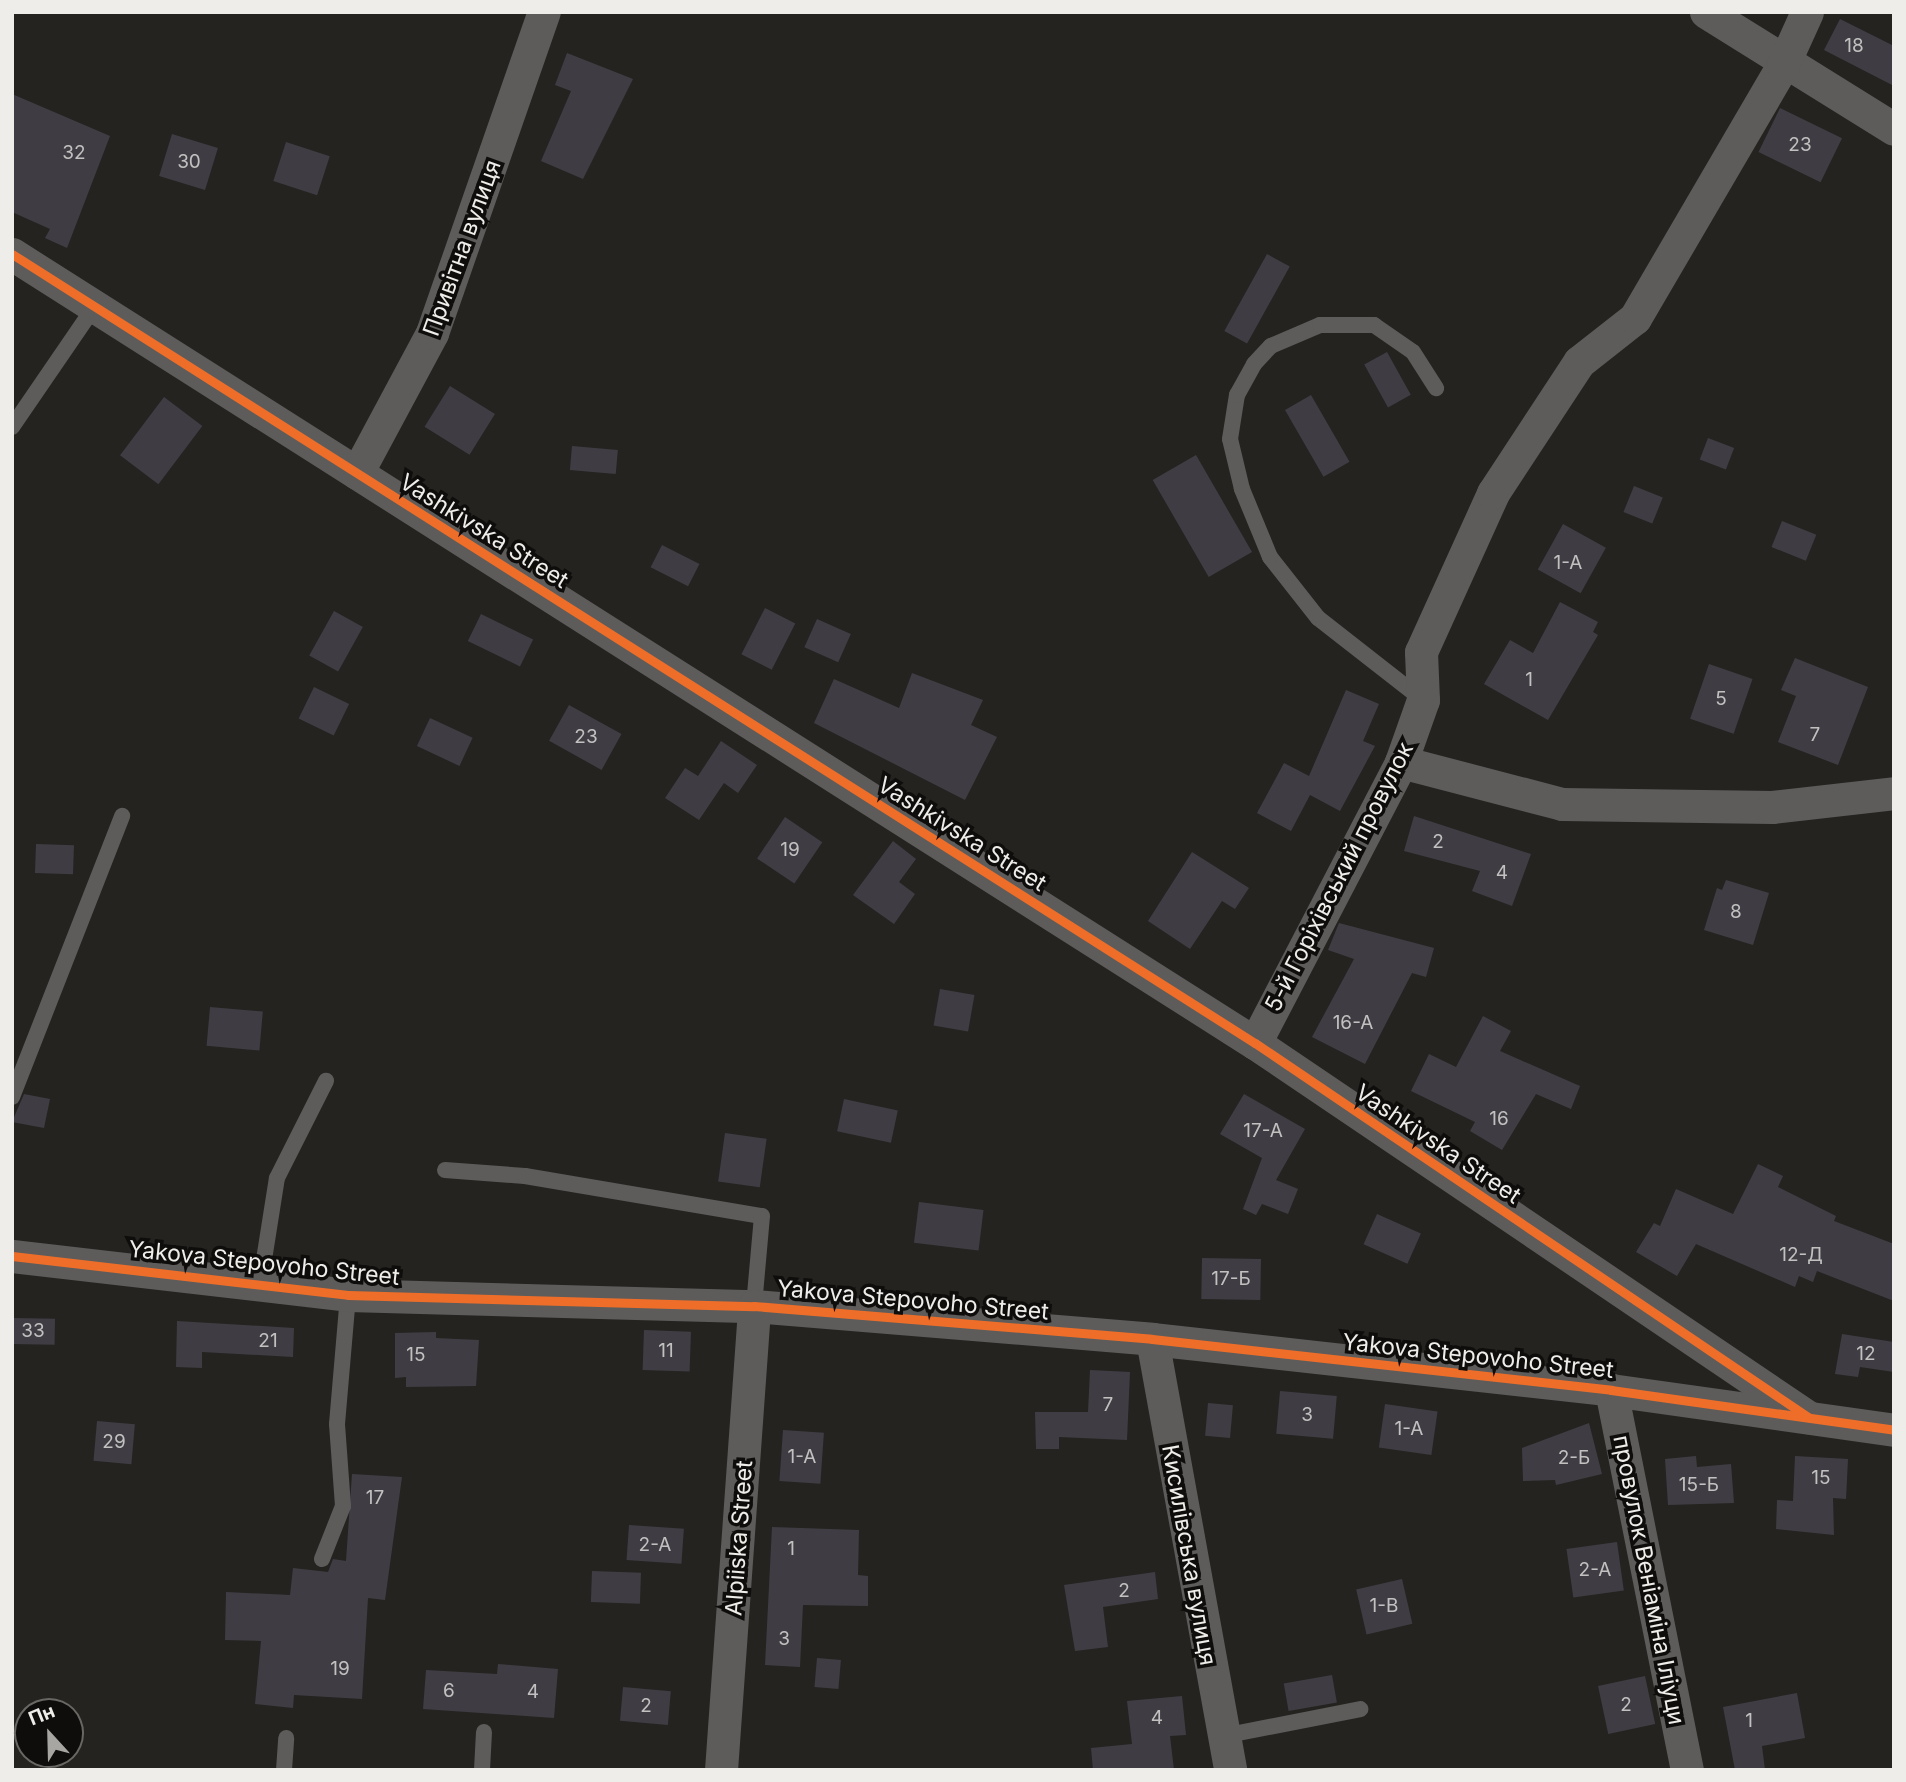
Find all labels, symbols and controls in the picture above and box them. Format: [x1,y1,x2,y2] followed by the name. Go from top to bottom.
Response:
[1844,35,1864,57] house number: 18
[1788,134,1812,156] house number: 23
[62,142,86,164] house number: 32
[177,151,201,173] house number: 30
[417,156,507,340] street label: Привітна вулиця
[395,468,573,594] street label: Vashkivska Street
[1554,552,1582,574] house number: 1-А
[1525,669,1533,691] house number: 1
[1715,688,1727,710] house number: 5
[1810,724,1820,746] house number: 7
[574,726,598,748] house number: 23
[1259,738,1419,1016] street label: 5-й Горіхівський провулок
[873,771,1051,897] street label: Vashkivska Street
[1432,831,1444,853] house number: 2
[780,839,800,861] house number: 19
[1496,862,1508,884] house number: 4
[1730,901,1742,923] house number: 8
[1333,1012,1373,1034] house number: 16-А
[1350,1078,1526,1210] street label: Vashkivska Street
[1489,1108,1509,1130] house number: 16
[1243,1120,1283,1142] house number: 17-А
[127,1235,401,1291] street label: Yakova Stepovoho Street
[1779,1244,1823,1266] house number: 12-Д
[1211,1268,1251,1290] house number: 17-Б
[776,1274,1050,1326] street label: Yakova Stepovoho Street
[21,1320,45,1342] house number: 33
[1341,1328,1615,1384] street label: Yakova Stepovoho Street
[258,1330,278,1352] house number: 21
[658,1340,674,1362] house number: 11
[1856,1343,1876,1365] house number: 12
[406,1344,426,1366] house number: 15
[1103,1394,1113,1416] house number: 7
[1301,1404,1313,1426] house number: 3
[1395,1418,1423,1440] house number: 1-А
[102,1431,126,1453] house number: 29
[1607,1433,1691,1727] street label: провулок Веніаміна Іліуци
[1156,1442,1222,1668] street label: Кисилівська вулиця
[788,1446,816,1468] house number: 1-А
[1558,1447,1590,1469] house number: 2-Б
[720,1459,758,1617] street label: Alpiiska Street
[1811,1467,1831,1489] house number: 15
[1679,1474,1719,1496] house number: 15-Б
[366,1487,384,1509] house number: 17
[639,1534,671,1556] house number: 2-А
[787,1538,795,1560] house number: 1
[1579,1559,1611,1581] house number: 2-А
[1118,1580,1130,1602] house number: 2
[1370,1595,1398,1617] house number: 1-В
[778,1628,790,1650] house number: 3
[330,1658,350,1680] house number: 19
[443,1680,455,1702] house number: 6
[527,1681,539,1703] house number: 4
[1620,1694,1632,1716] house number: 2
[640,1695,652,1717] house number: 2
[14,1698,84,1768] north arrow
[25,1699,58,1730] text: Пн
[1151,1707,1163,1729] house number: 4
[1745,1710,1753,1732] house number: 1

